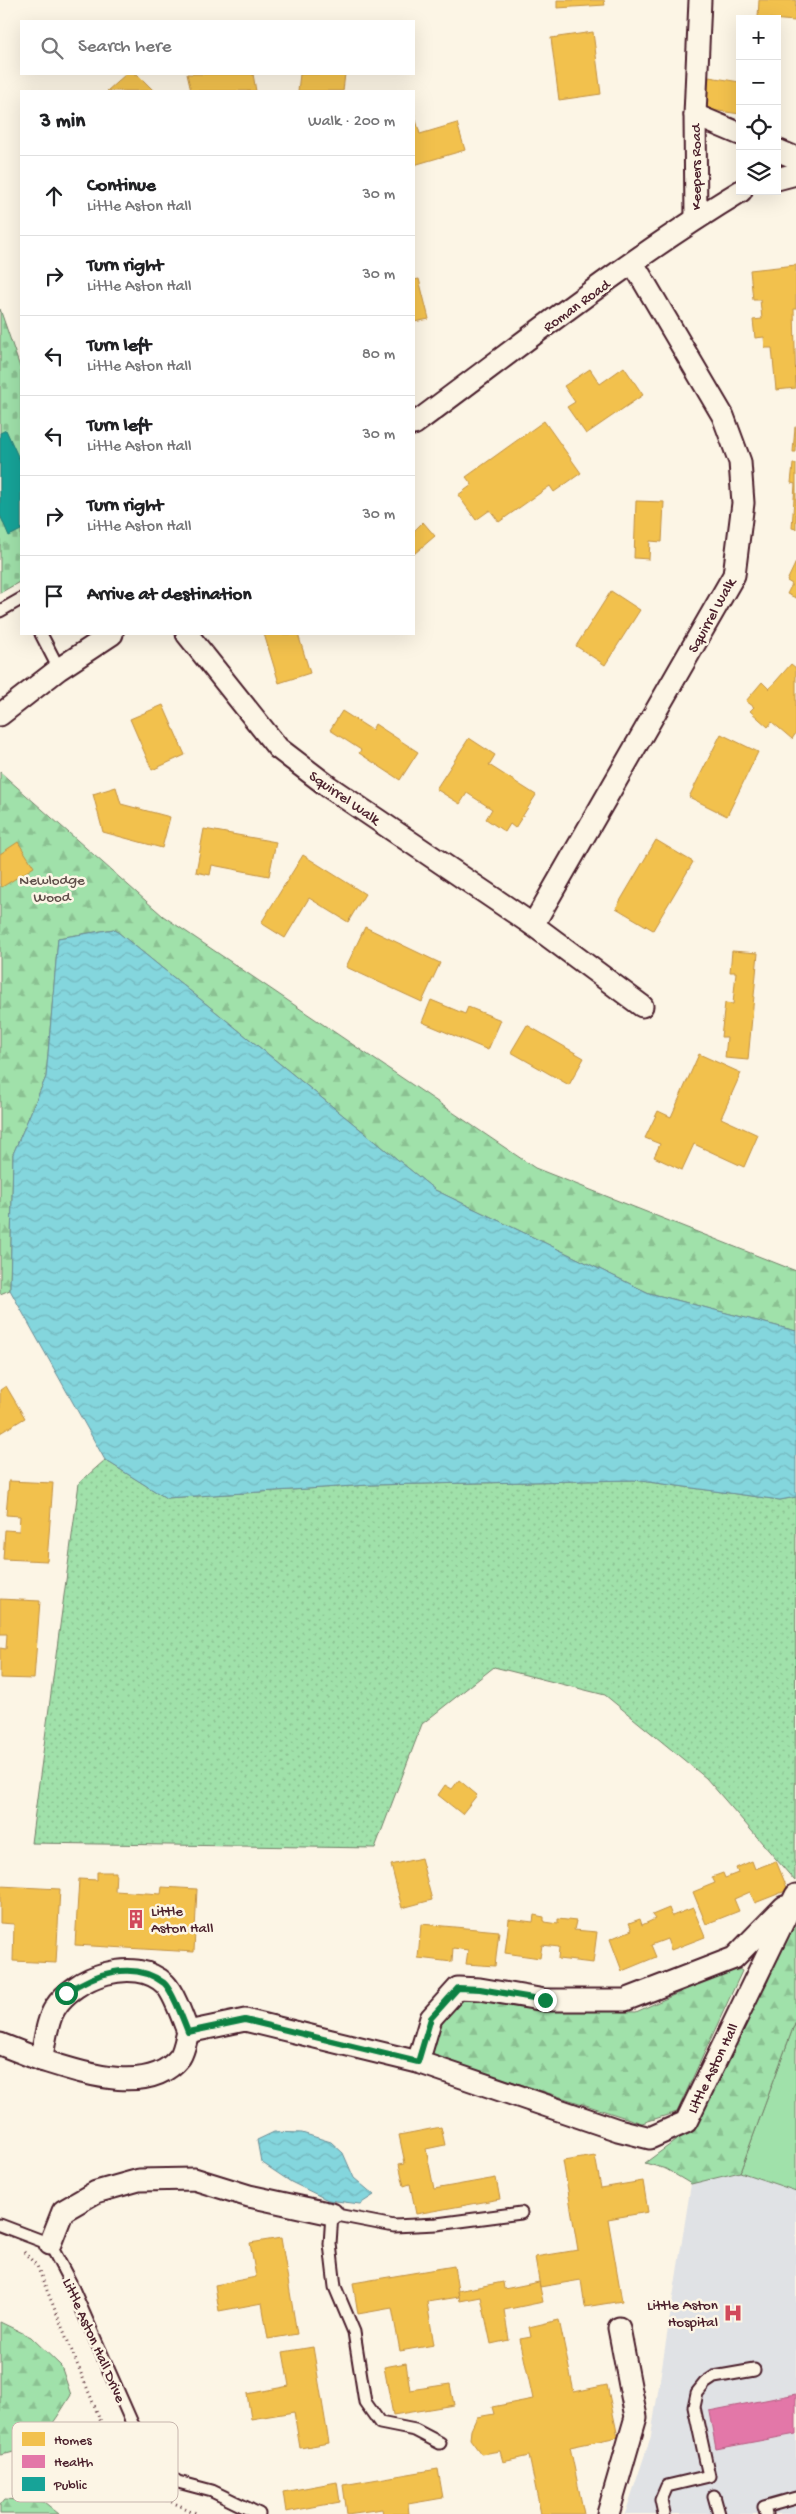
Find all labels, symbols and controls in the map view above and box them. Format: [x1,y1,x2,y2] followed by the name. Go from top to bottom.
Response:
[736,15,781,195] map controls
[736,15,781,60] button: +
[20,20,415,75] search box
[38,34,66,62] icon: search
[78,36,172,59] text: Search here
[736,60,781,105] button: −
[736,105,781,150] button: locate
[40,110,85,135] text: 3 min
[308,113,395,132] text: Walk · 200 m
[688,123,706,210] street label: Keepers Road
[736,150,781,195] button: layers
[87,175,156,198] text: Continue
[40,182,68,210] icon: ahead
[362,186,395,205] text: 30 m
[87,198,192,217] text: Little Aston Hall
[87,255,163,278] text: Turn right
[40,262,68,290] icon: right
[362,266,395,285] text: 30 m
[540,276,615,337] street label: Roman Road
[87,278,192,297] text: Little Aston Hall
[87,335,151,358] text: Turn left
[40,342,68,370] icon: left
[362,346,395,365] text: 80 m
[87,358,192,377] text: Little Aston Hall
[87,415,151,438] text: Turn left
[40,422,68,450] icon: left
[362,426,395,445] text: 30 m
[87,438,192,457] text: Little Aston Hall
[87,495,163,518] text: Turn right
[40,502,68,530] icon: right
[362,506,395,525] text: 30 m
[87,518,192,537] text: Little Aston Hall
[685,574,741,656] street label: Squirrel Walk
[40,582,68,610] icon: arrive
[87,584,251,607] text: Arrive at destination
[305,768,384,830] street label: Squirrel Walk
[19,872,85,907] park label: Newlodge Wood
[151,1903,213,1938] place label: Little Aston Hall
[125,1908,147,1930] building icon: Little Aston Hall
[55,1982,78,2005] route start
[534,1989,557,2012] route end
[684,2021,743,2117] street label: Little Aston Hall
[58,2276,129,2406] street label: Little Aston Hall Drive
[647,2297,718,2332] place label: Little Aston Hospital
[722,2302,744,2324] hospital icon: Little Aston Hospital
[12,2422,178,2502] legend
[54,2433,92,2450] text: Homes
[54,2455,94,2472] text: Health
[53,2478,88,2495] text: Public

